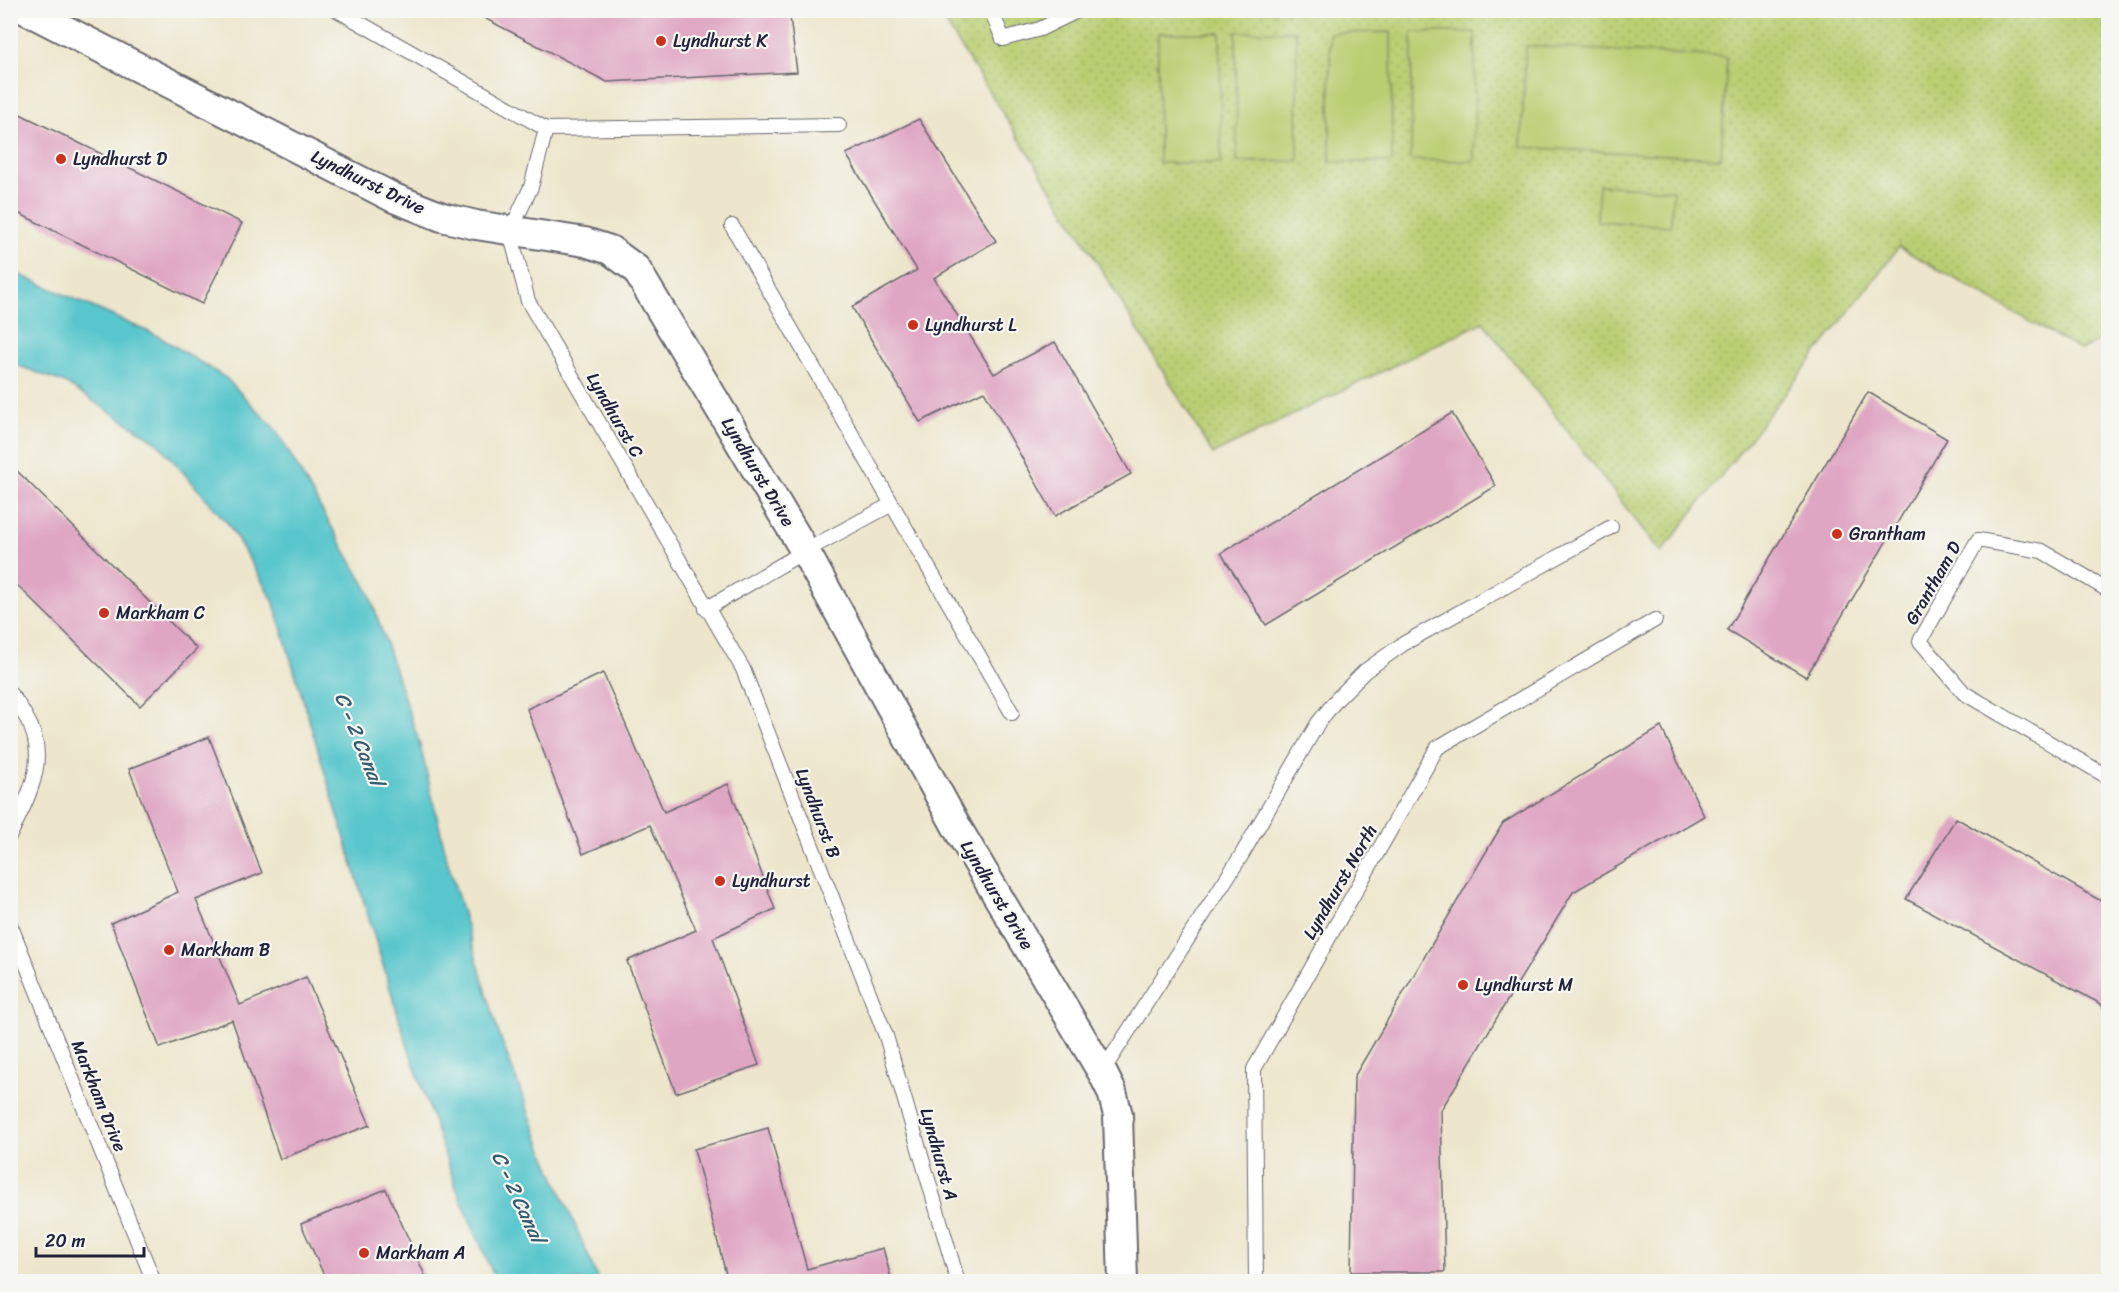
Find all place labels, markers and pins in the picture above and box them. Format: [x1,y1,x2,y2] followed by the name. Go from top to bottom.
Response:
[673,25,768,57] place label: Lyndhurst K
[654,34,668,48] marker: Lyndhurst K
[73,143,167,175] place label: Lyndhurst D
[54,152,68,166] marker: Lyndhurst D
[925,309,1017,341] place label: Lyndhurst L
[906,318,920,332] marker: Lyndhurst L
[1849,518,1926,550] place label: Grantham
[1830,527,1844,541] marker: Grantham
[116,597,206,629] place label: Markham C
[97,606,111,620] marker: Markham C
[732,865,811,897] place label: Lyndhurst
[713,874,727,888] marker: Lyndhurst
[181,934,270,966] place label: Markham B
[162,943,176,957] marker: Markham B
[1475,969,1573,1001] place label: Lyndhurst M
[1456,978,1470,992] marker: Lyndhurst M
[376,1237,465,1269] place label: Markham A
[357,1246,371,1260] marker: Markham A

